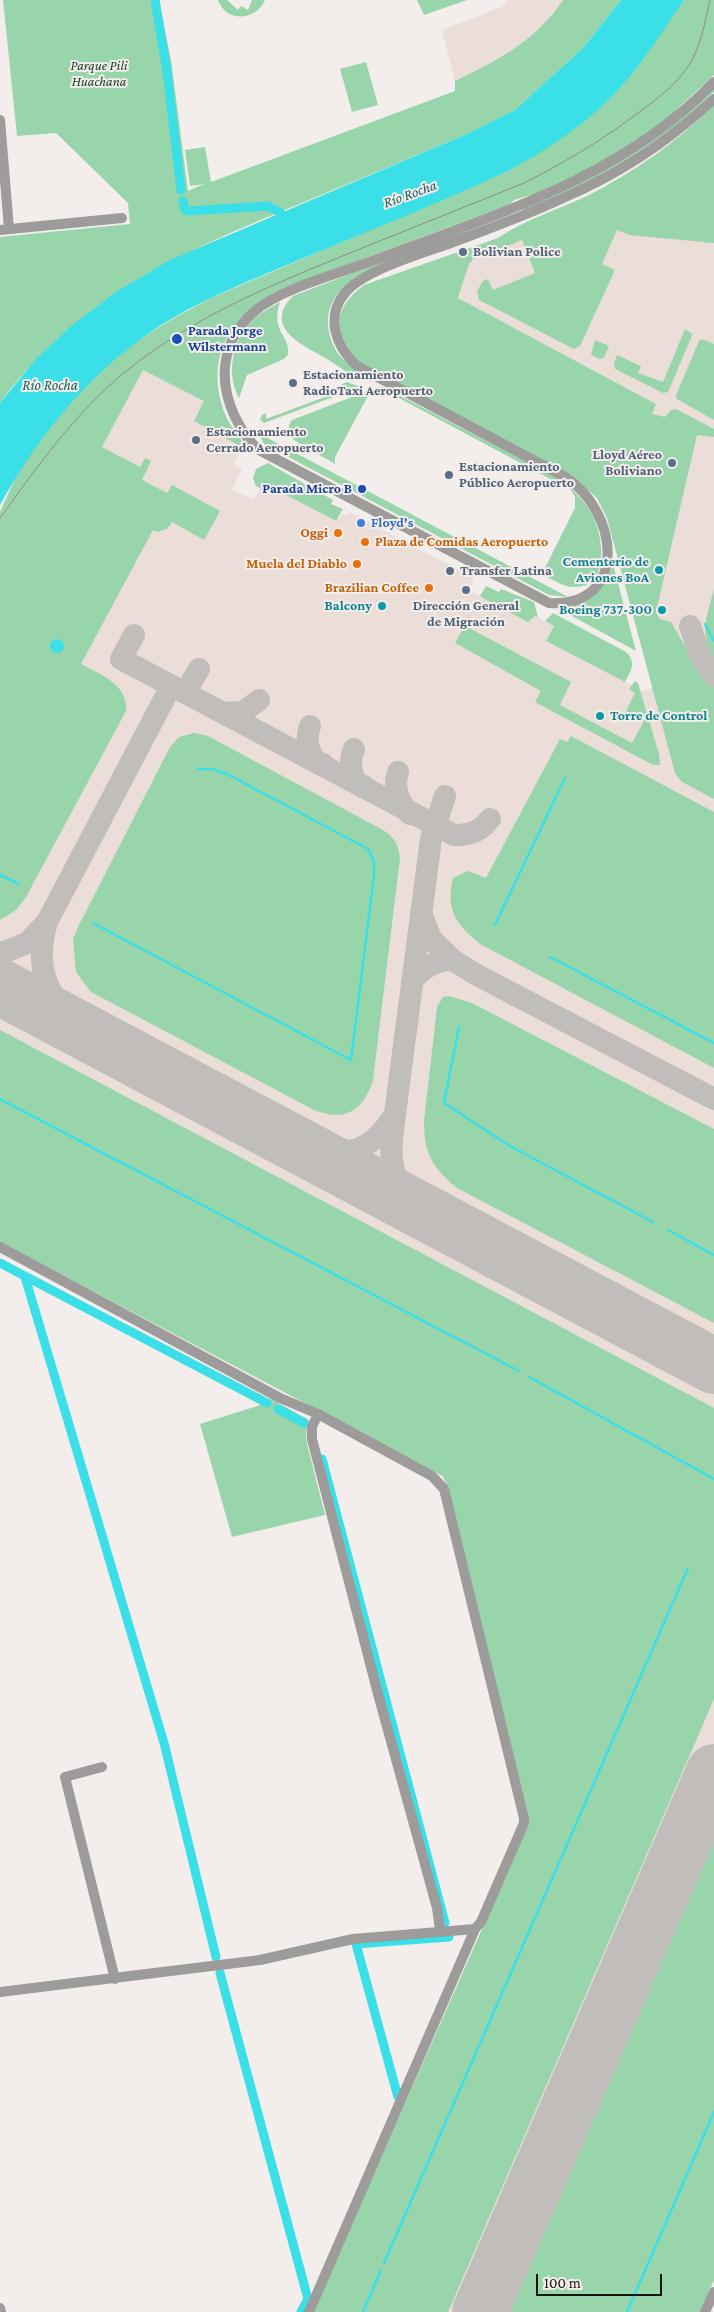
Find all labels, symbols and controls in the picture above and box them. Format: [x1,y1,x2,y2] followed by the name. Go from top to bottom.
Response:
[70,58,128,90] park label: Parque Pili Huachana
[381,176,439,212] water label: Río Rocha
[473,244,561,260] place label: Bolivian Police
[457,246,469,258] marker: Bolivian Police
[188,323,267,356] place label: Parada Jorge Wilstermann
[170,332,184,346] marker: Parada Jorge Wilstermann
[303,367,433,400] place label: Estacionamiento RadioTaxi Aeropuerto
[22,376,78,394] water label: Río Rocha
[287,377,299,389] marker: Estacionamiento RadioTaxi Aeropuerto
[206,424,324,457] place label: Estacionamiento Cerrado Aeropuerto
[190,434,202,446] marker: Estacionamiento Cerrado Aeropuerto
[592,447,662,480] place label: Lloyd Aéreo Boliviano
[666,457,678,469] marker: Lloyd Aéreo Boliviano
[459,459,574,492] place label: Estacionamiento Público Aeropuerto
[443,469,455,481] marker: Estacionamiento Público Aeropuerto
[262,481,352,497] place label: Parada Micro B
[356,483,368,495] marker: Parada Micro B
[371,515,413,531] place label: Floyd's
[355,517,367,529] marker: Floyd's
[300,525,328,541] place label: Oggi
[332,527,344,539] marker: Oggi
[375,534,548,550] place label: Plaza de Comidas Aeropuerto
[359,536,371,548] marker: Plaza de Comidas Aeropuerto
[562,554,649,586] place label: Cementerio de Aviones BoA
[246,556,347,572] place label: Muela del Diablo
[351,558,363,570] marker: Muela del Diablo
[460,563,552,579] place label: Transfer Latina
[653,564,665,576] marker: Cementerio de Aviones BoA
[444,565,456,577] marker: Transfer Latina
[325,580,419,596] place label: Brazilian Coffee
[423,582,435,594] marker: Brazilian Coffee
[460,584,472,596] marker: Dirección General de Migración
[325,598,372,614] place label: Balcony
[413,598,519,630] place label: Dirección General de Migración
[376,600,388,612] marker: Balcony
[559,602,652,618] place label: Boeing 737-300
[656,604,668,616] marker: Boeing 737-300
[610,708,707,724] place label: Torre de Control
[594,710,606,722] marker: Torre de Control
[539,2264,665,2296] scale bar
[544,2275,581,2291] text: 100 m

